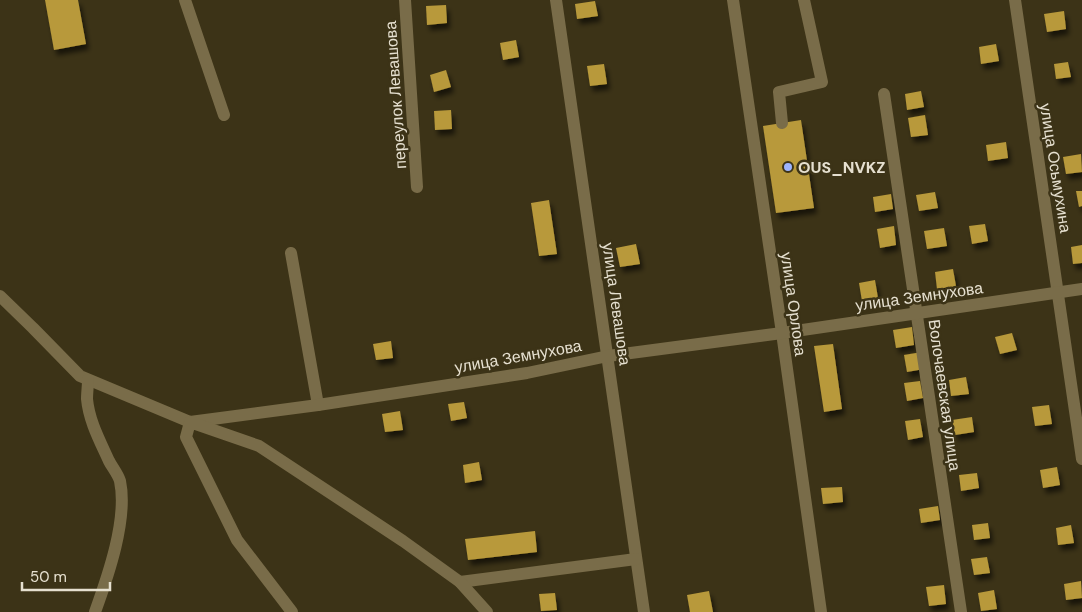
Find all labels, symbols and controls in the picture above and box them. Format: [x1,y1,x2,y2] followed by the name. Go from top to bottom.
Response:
[380,20,411,170] street label: переулок Левашова
[1035,102,1076,234] street label: улица Осьмухина
[798,157,885,178] place label: OUS_NVKZ
[782,161,794,173] marker: OUS_NVKZ
[597,241,636,367] street label: улица Левашова
[776,251,811,357] street label: улица Орлова
[854,277,984,316] street label: улица Земнухова
[923,318,966,472] street label: Волочаевская улица
[453,335,583,378] street label: улица Земнухова
[22,560,110,592] scale bar
[30,567,67,587] text: 50 m

